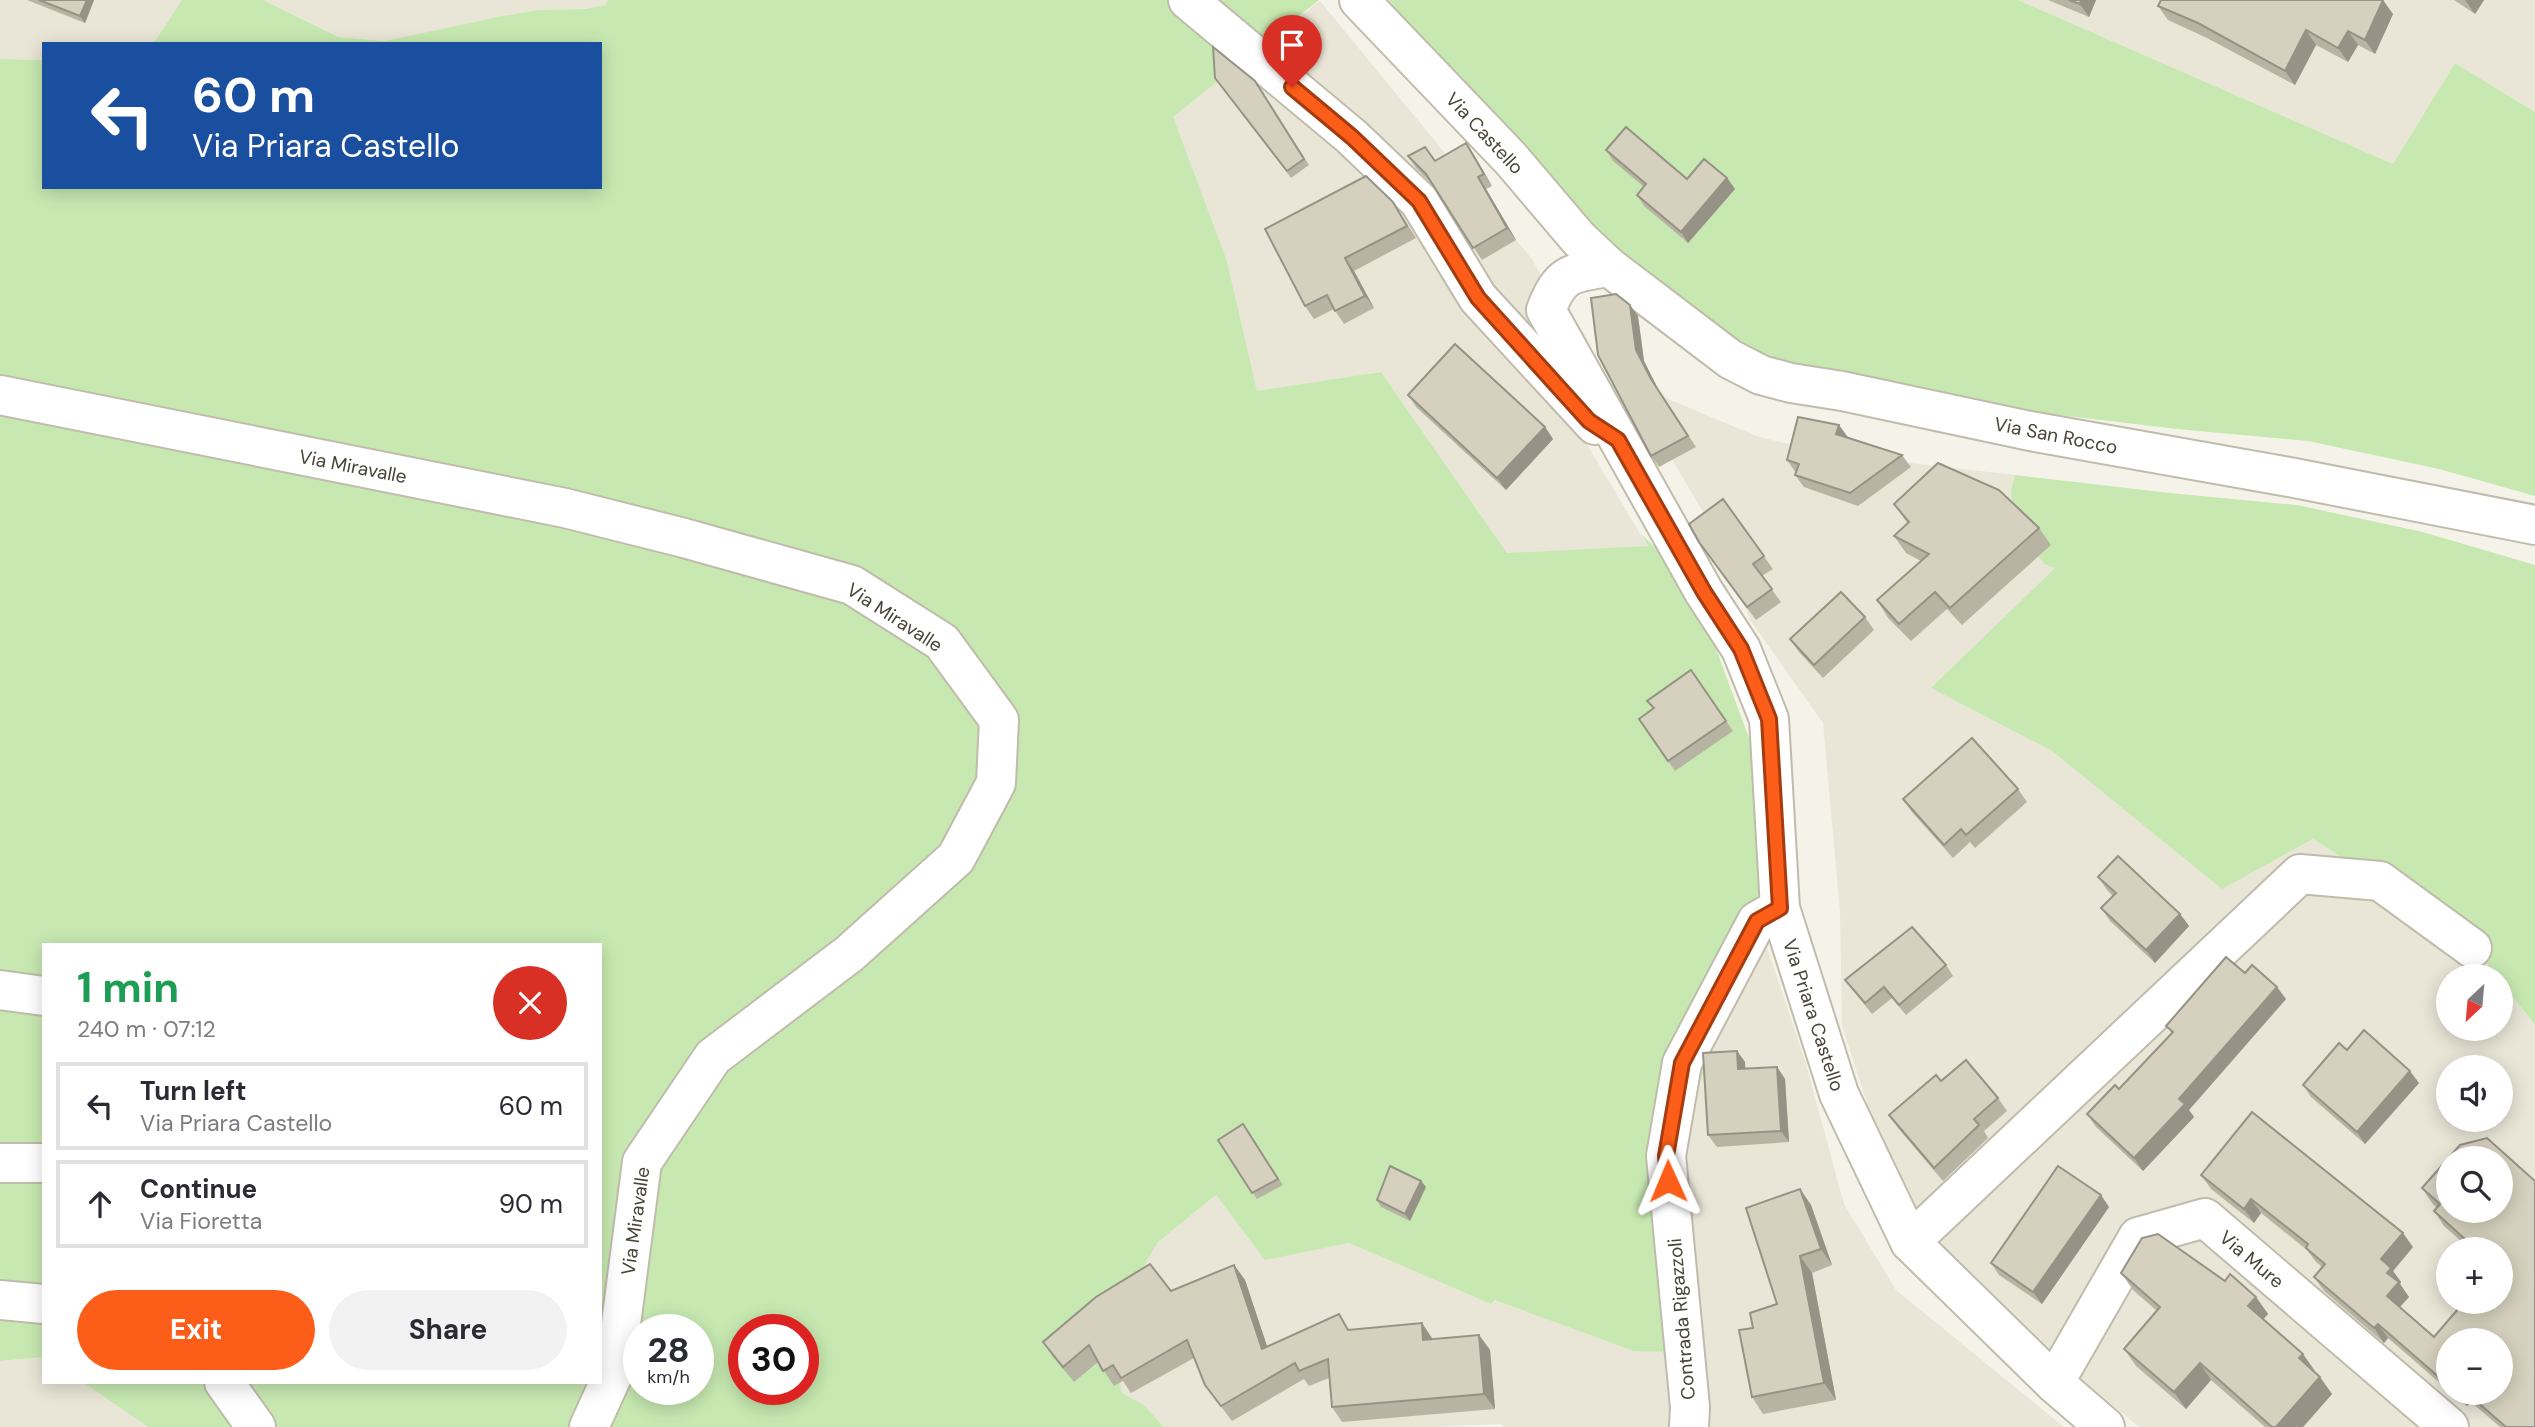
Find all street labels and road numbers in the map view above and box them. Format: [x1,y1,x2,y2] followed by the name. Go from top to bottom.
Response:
[1440,87,1529,180] street label: Via Castello
[1992,411,2120,460] street label: Via San Rocco
[297,444,409,489] street label: Via Miravalle
[842,577,947,658] street label: Via Miravalle
[1777,936,1850,1095] street label: Via Priara Castello
[616,1165,655,1277] street label: Via Miravalle
[2214,1225,2289,1294] street label: Via Mure
[1662,1237,1701,1401] street label: Contrada Rigazzoli

